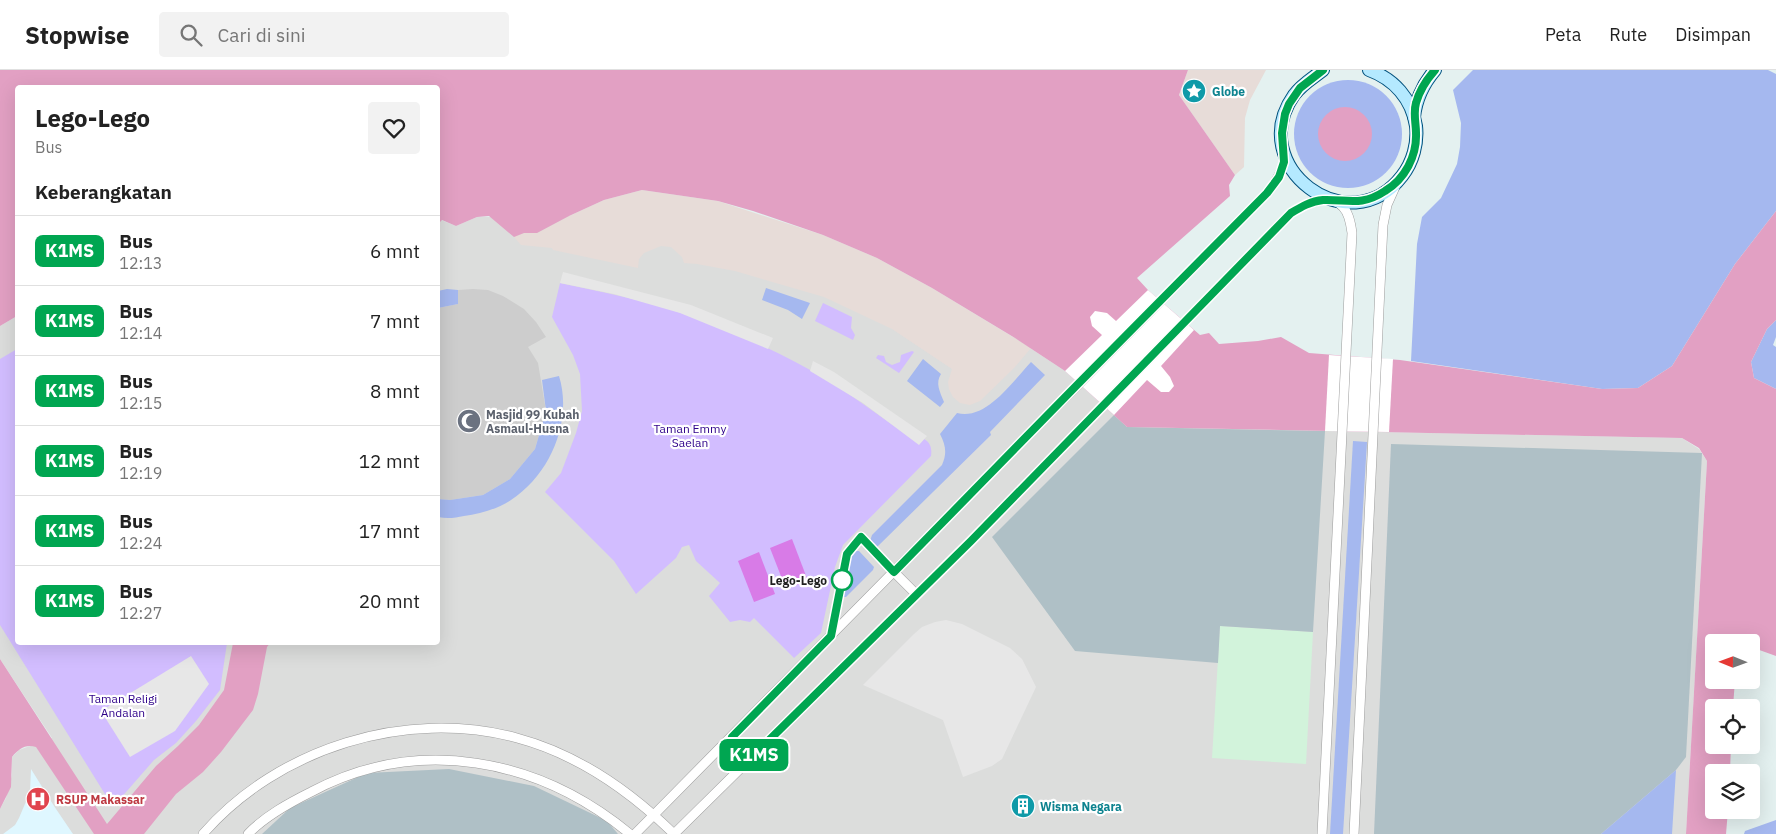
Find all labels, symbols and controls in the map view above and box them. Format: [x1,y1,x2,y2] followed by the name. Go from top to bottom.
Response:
[159,12,509,57] search box
[25,19,129,51] text: Stopwise
[177,21,205,49] icon: search
[217,23,305,47] text: Cari di sini
[1545,23,1581,46] text: Peta
[1609,23,1647,46] text: Rute
[1675,23,1751,46] text: Disimpan
[1181,78,1207,104] place icon: Globe
[1212,84,1245,99] place label: Globe
[35,102,150,134] text: Lego-Lego
[368,102,420,154] button: heart
[35,137,62,157] text: Bus
[35,180,172,204] text: Keberangkatan
[119,229,153,253] text: Bus
[45,239,94,262] text: K1MS
[370,239,420,263] text: 6 mnt
[119,253,162,273] text: 12:13
[119,299,153,323] text: Bus
[45,309,94,332] text: K1MS
[370,309,420,333] text: 7 mnt
[119,323,162,343] text: 12:14
[119,369,153,393] text: Bus
[45,379,94,402] text: K1MS
[370,379,420,403] text: 8 mnt
[119,393,162,413] text: 12:15
[486,407,579,436] place label: Masjid 99 Kubah Asmaul-Husna
[456,408,482,434] mosque icon: Masjid 99 Kubah Asmaul-Husna
[654,421,726,450] park label: Taman Emmy Saelan
[119,439,153,463] text: Bus
[45,449,94,472] text: K1MS
[359,449,420,473] text: 12 mnt
[119,463,162,483] text: 12:19
[119,509,153,533] text: Bus
[45,519,94,542] text: K1MS
[359,519,420,543] text: 17 mnt
[119,533,162,553] text: 12:24
[831,569,853,591] marker: Lego-Lego
[769,573,827,588] place label: Lego-Lego
[119,579,153,603] text: Bus
[45,589,94,612] text: K1MS
[359,589,420,613] text: 20 mnt
[119,603,162,623] text: 12:27
[1705,634,1760,689] north arrow
[1705,634,1760,819] map controls
[89,691,157,720] park label: Taman Religi Andalan
[1705,699,1760,754] button: locate
[719,739,789,771] line badge: K1MS
[729,743,779,766] text: K1MS
[1705,764,1760,819] button: layers
[25,786,51,812] hospital icon: RSUP Makassar
[56,792,145,807] place label: RSUP Makassar
[1010,793,1036,819] building icon: Wisma Negara
[1040,799,1122,814] place label: Wisma Negara

